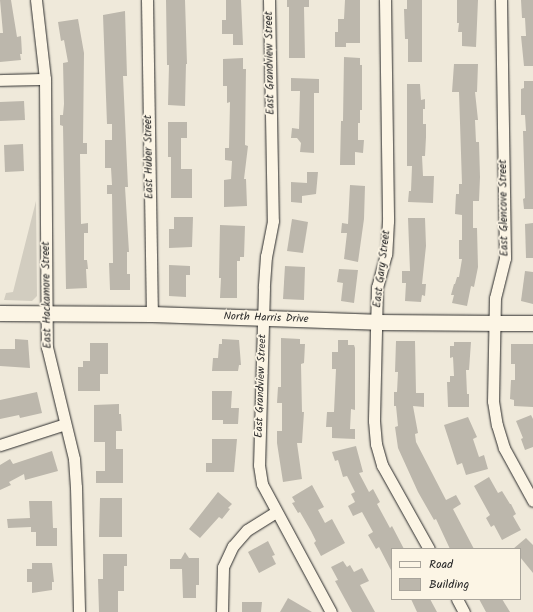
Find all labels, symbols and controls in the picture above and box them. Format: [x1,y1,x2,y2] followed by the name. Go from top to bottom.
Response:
[262,11,278,115] street label: East Grandview Street
[142,115,156,199] street label: East Huber Street
[497,159,511,257] street label: East Glencove Street
[371,230,393,308] street label: East Gary Street
[39,241,55,349] street label: East Hackamore Street
[223,310,309,326] street label: North Harris Drive
[253,334,269,438] street label: East Grandview Street
[391,548,521,600] legend
[429,555,453,574] text: Road
[429,575,469,594] text: Building

